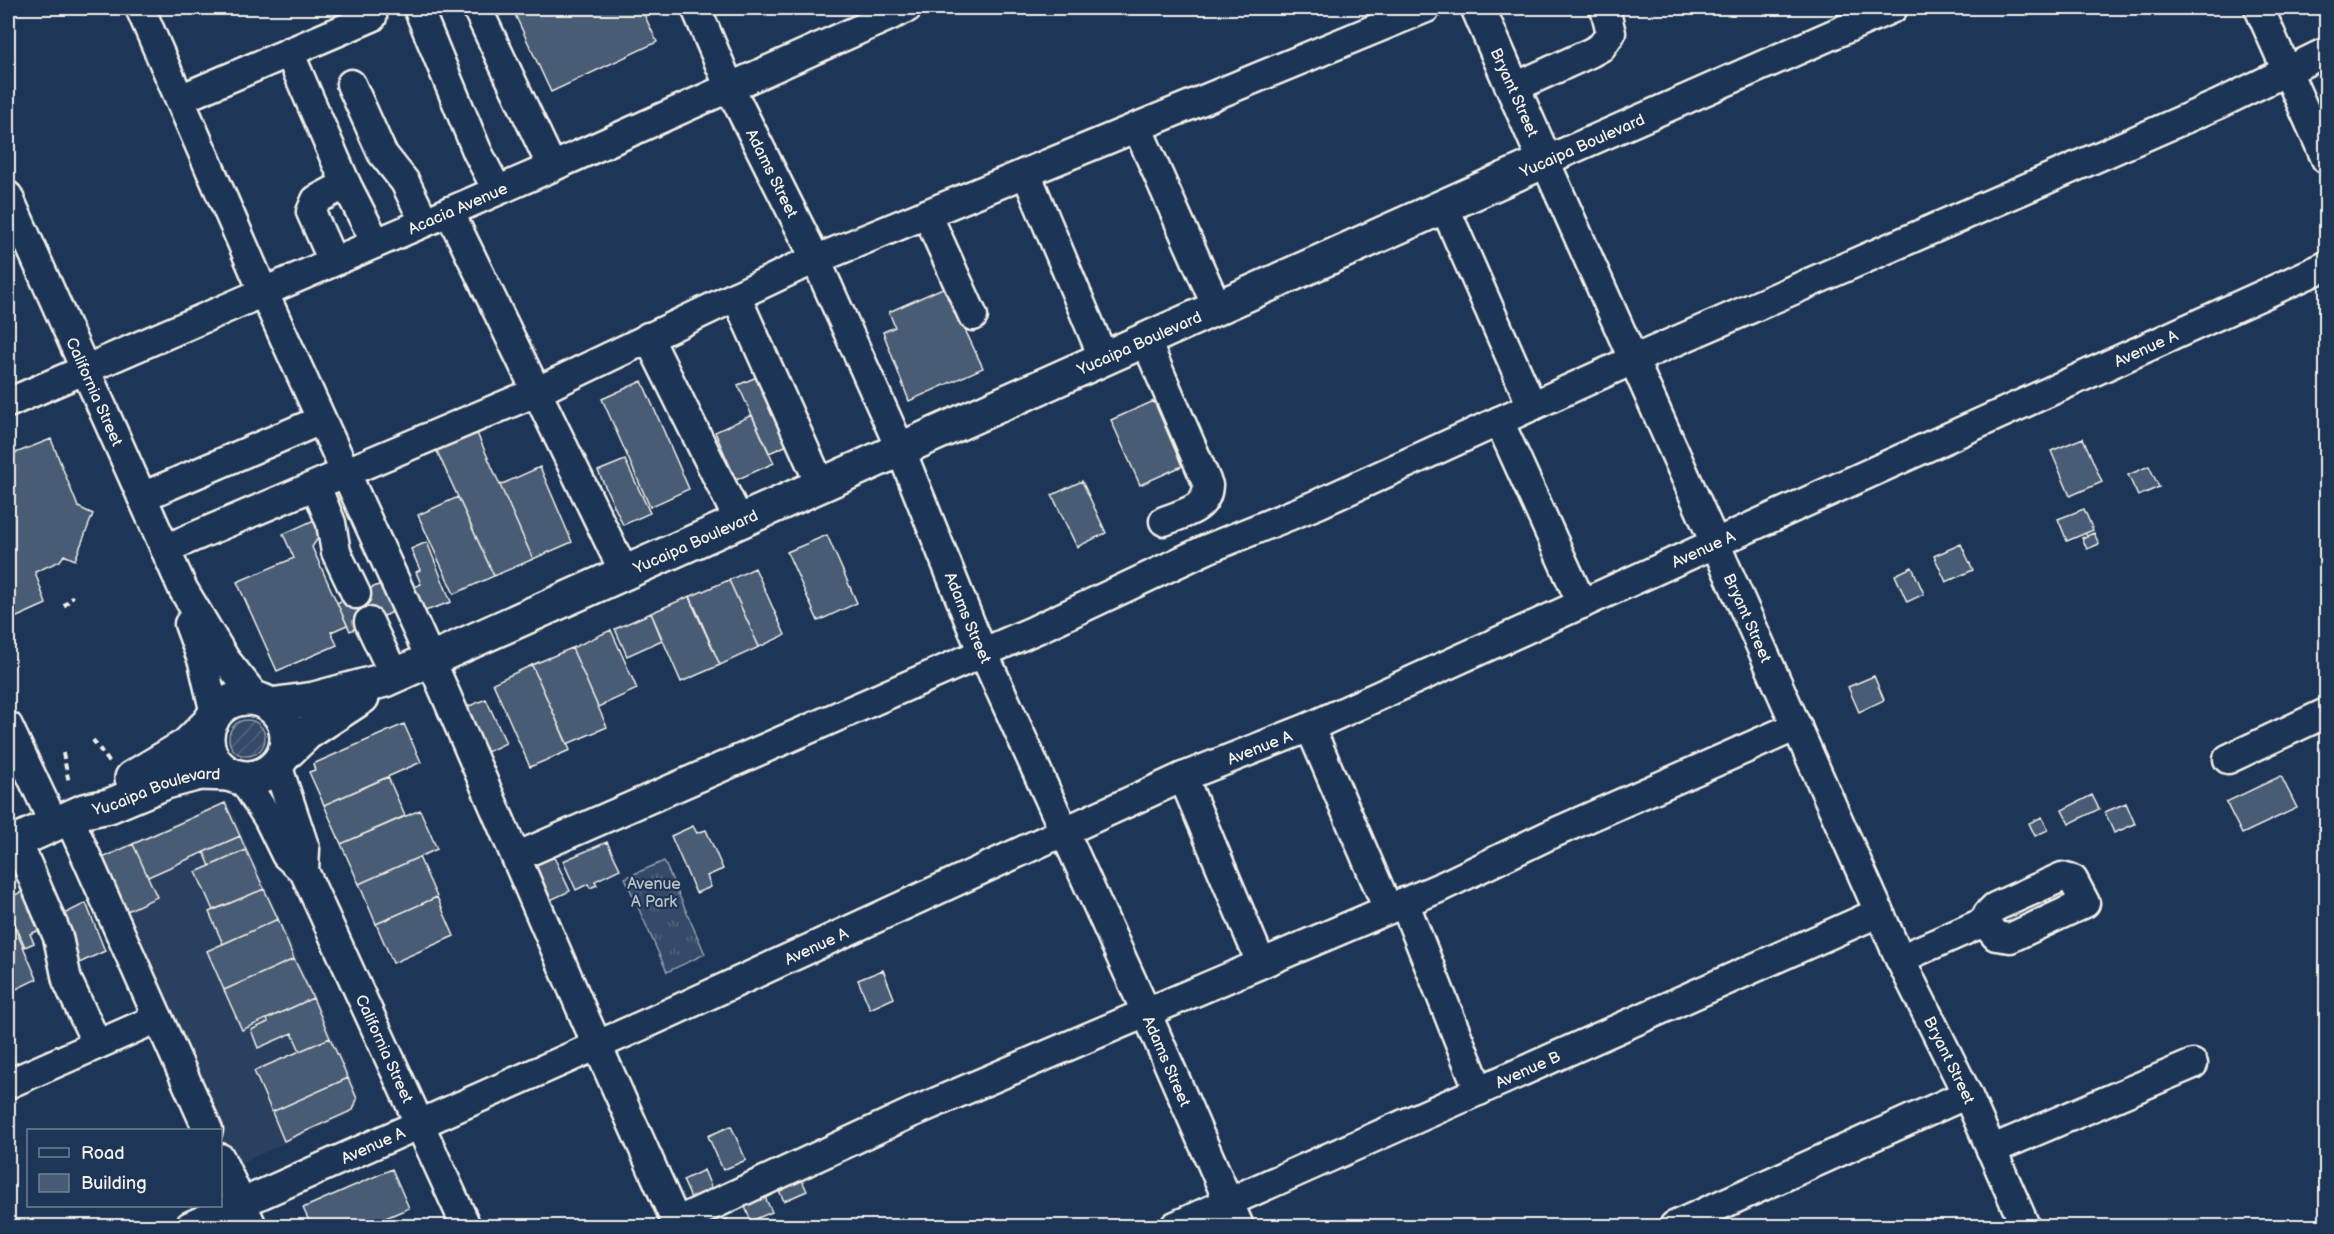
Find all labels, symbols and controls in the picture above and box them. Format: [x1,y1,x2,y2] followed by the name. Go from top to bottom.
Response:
[1486,45,1542,140] street label: Bryant Street
[1516,110,1648,183] street label: Yucaipa Boulevard
[741,126,801,221] street label: Adams Street
[406,179,511,239] street label: Acacia Avenue
[1074,308,1205,381] street label: Yucaipa Boulevard
[2111,326,2181,372] street label: Avenue A
[61,335,126,449] street label: California Street
[630,506,761,579] street label: Yucaipa Boulevard
[1669,527,1739,573] street label: Avenue A
[940,570,995,667] street label: Adams Street
[1719,571,1775,666] street label: Bryant Street
[1225,727,1295,770] street label: Avenue A
[90,765,221,820] street label: Yucaipa Boulevard
[627,875,681,912] park label: Avenue A Park
[782,924,852,970] street label: Avenue A
[351,992,417,1106] street label: California Street
[1138,1013,1194,1110] street label: Adams Street
[1919,1013,1978,1107] street label: Bryant Street
[1493,1048,1564,1093] street label: Avenue B
[339,1124,408,1169] street label: Avenue A
[27,1129,222,1207] legend
[81,1143,125,1164] text: Road
[81,1173,147,1194] text: Building

